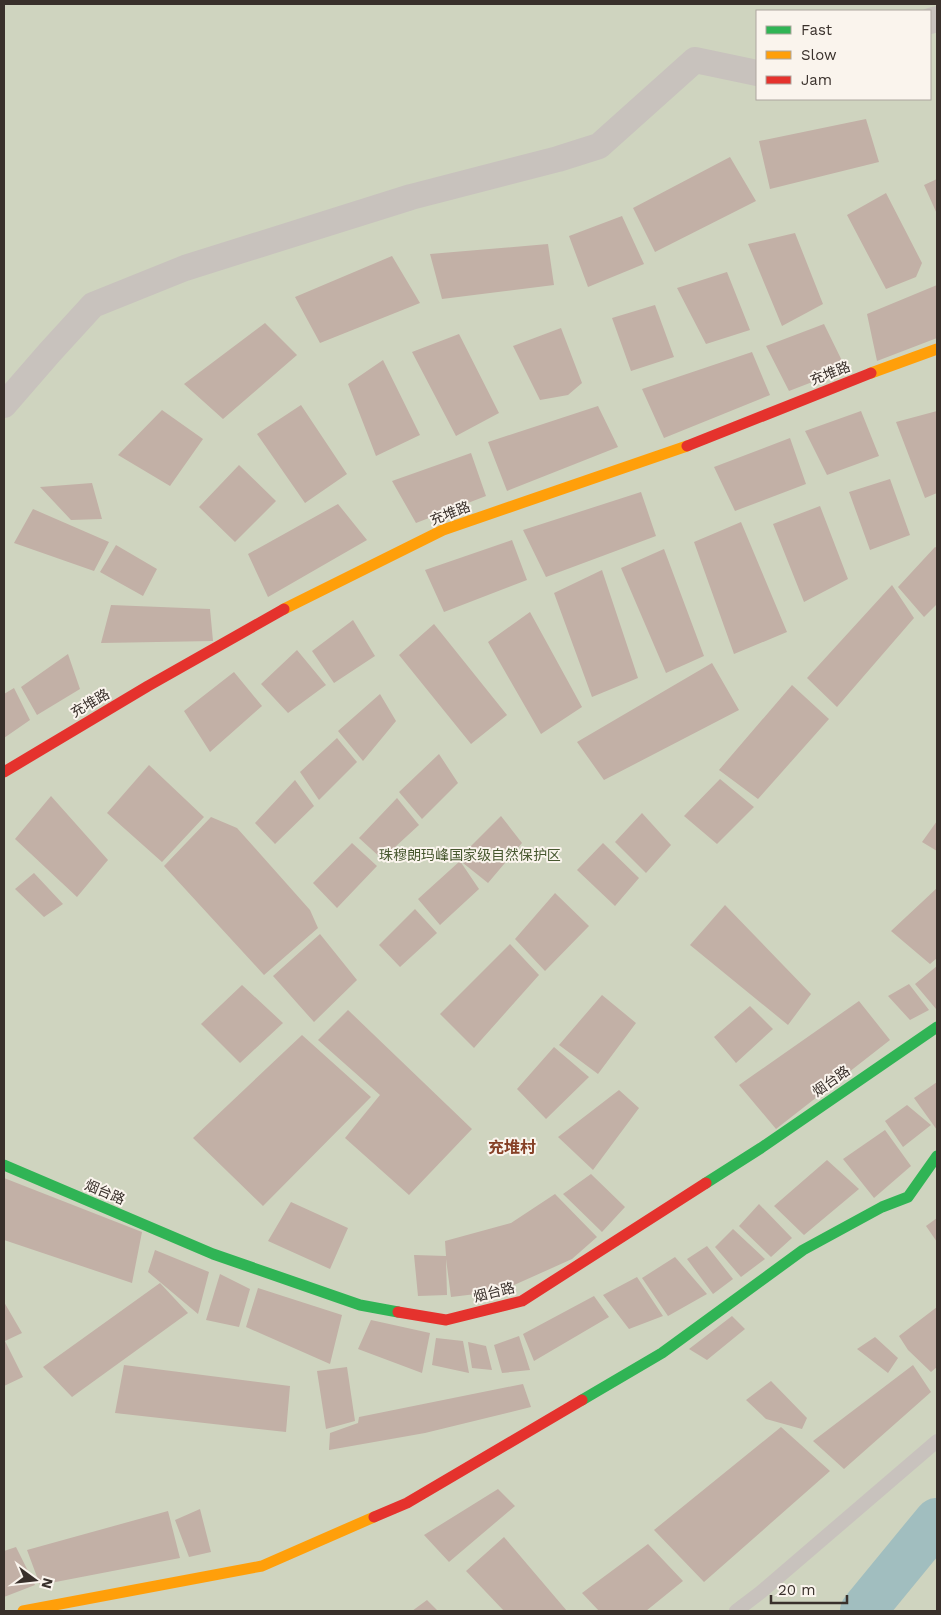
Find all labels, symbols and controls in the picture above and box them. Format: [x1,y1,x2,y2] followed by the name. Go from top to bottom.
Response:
[756,10,931,100] legend
[801,21,833,39] text: Fast
[801,46,837,64] text: Slow
[801,71,832,89] text: Jam
[808,358,852,388] street label: 充堆路
[428,498,472,528] street label: 充堆路
[68,686,112,720] street label: 充堆路
[379,847,561,863] park label: 珠穆朗玛峰国家级自然保护区
[809,1062,853,1100] street label: 烟台路
[488,1138,536,1157] district label: 充堆村
[83,1176,127,1208] street label: 烟台路
[472,1279,516,1305] street label: 烟台路
[10,1555,60,1605] north arrow
[771,1572,847,1604] scale bar
[38,1576,57,1590] text: N
[778,1581,816,1599] text: 20 m

